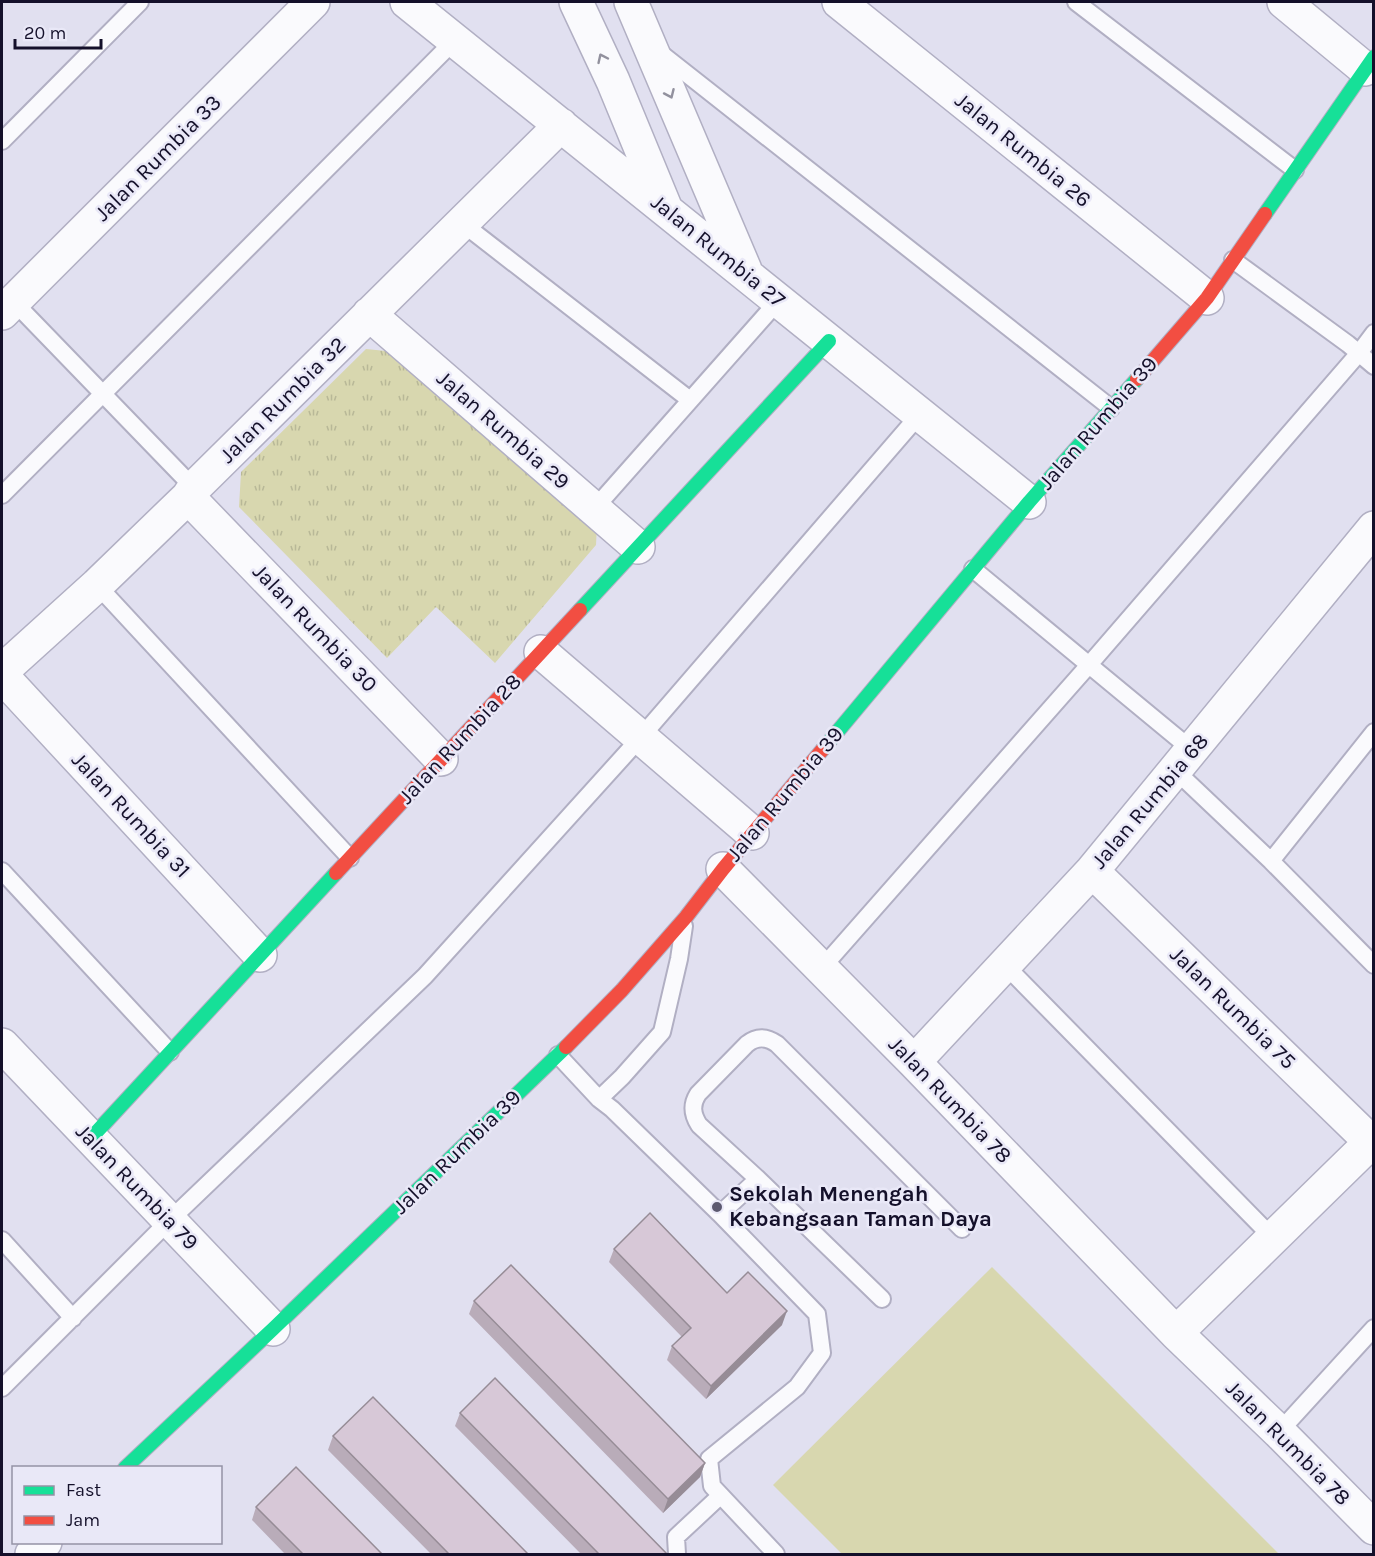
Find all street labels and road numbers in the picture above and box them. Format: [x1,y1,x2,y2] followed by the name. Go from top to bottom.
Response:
[950,87,1096,213] street label: Jalan Rumbia 26
[89,89,227,227] street label: Jalan Rumbia 33
[646,189,790,313] street label: Jalan Rumbia 27
[214,331,352,469] street label: Jalan Rumbia 32
[1033,351,1163,495] street label: Jalan Rumbia 39
[431,365,575,495] street label: Jalan Rumbia 29
[247,558,383,698] street label: Jalan Rumbia 30
[393,669,527,809] street label: Jalan Rumbia 28
[721,721,849,867] street label: Jalan Rumbia 39
[1086,728,1214,874] street label: Jalan Rumbia 68
[66,747,196,883] street label: Jalan Rumbia 31
[1165,941,1301,1075] street label: Jalan Rumbia 75
[883,1031,1017,1169] street label: Jalan Rumbia 78
[388,1084,526,1220] street label: Jalan Rumbia 39
[70,1119,204,1255] street label: Jalan Rumbia 79
[1220,1375,1356,1511] street label: Jalan Rumbia 78

